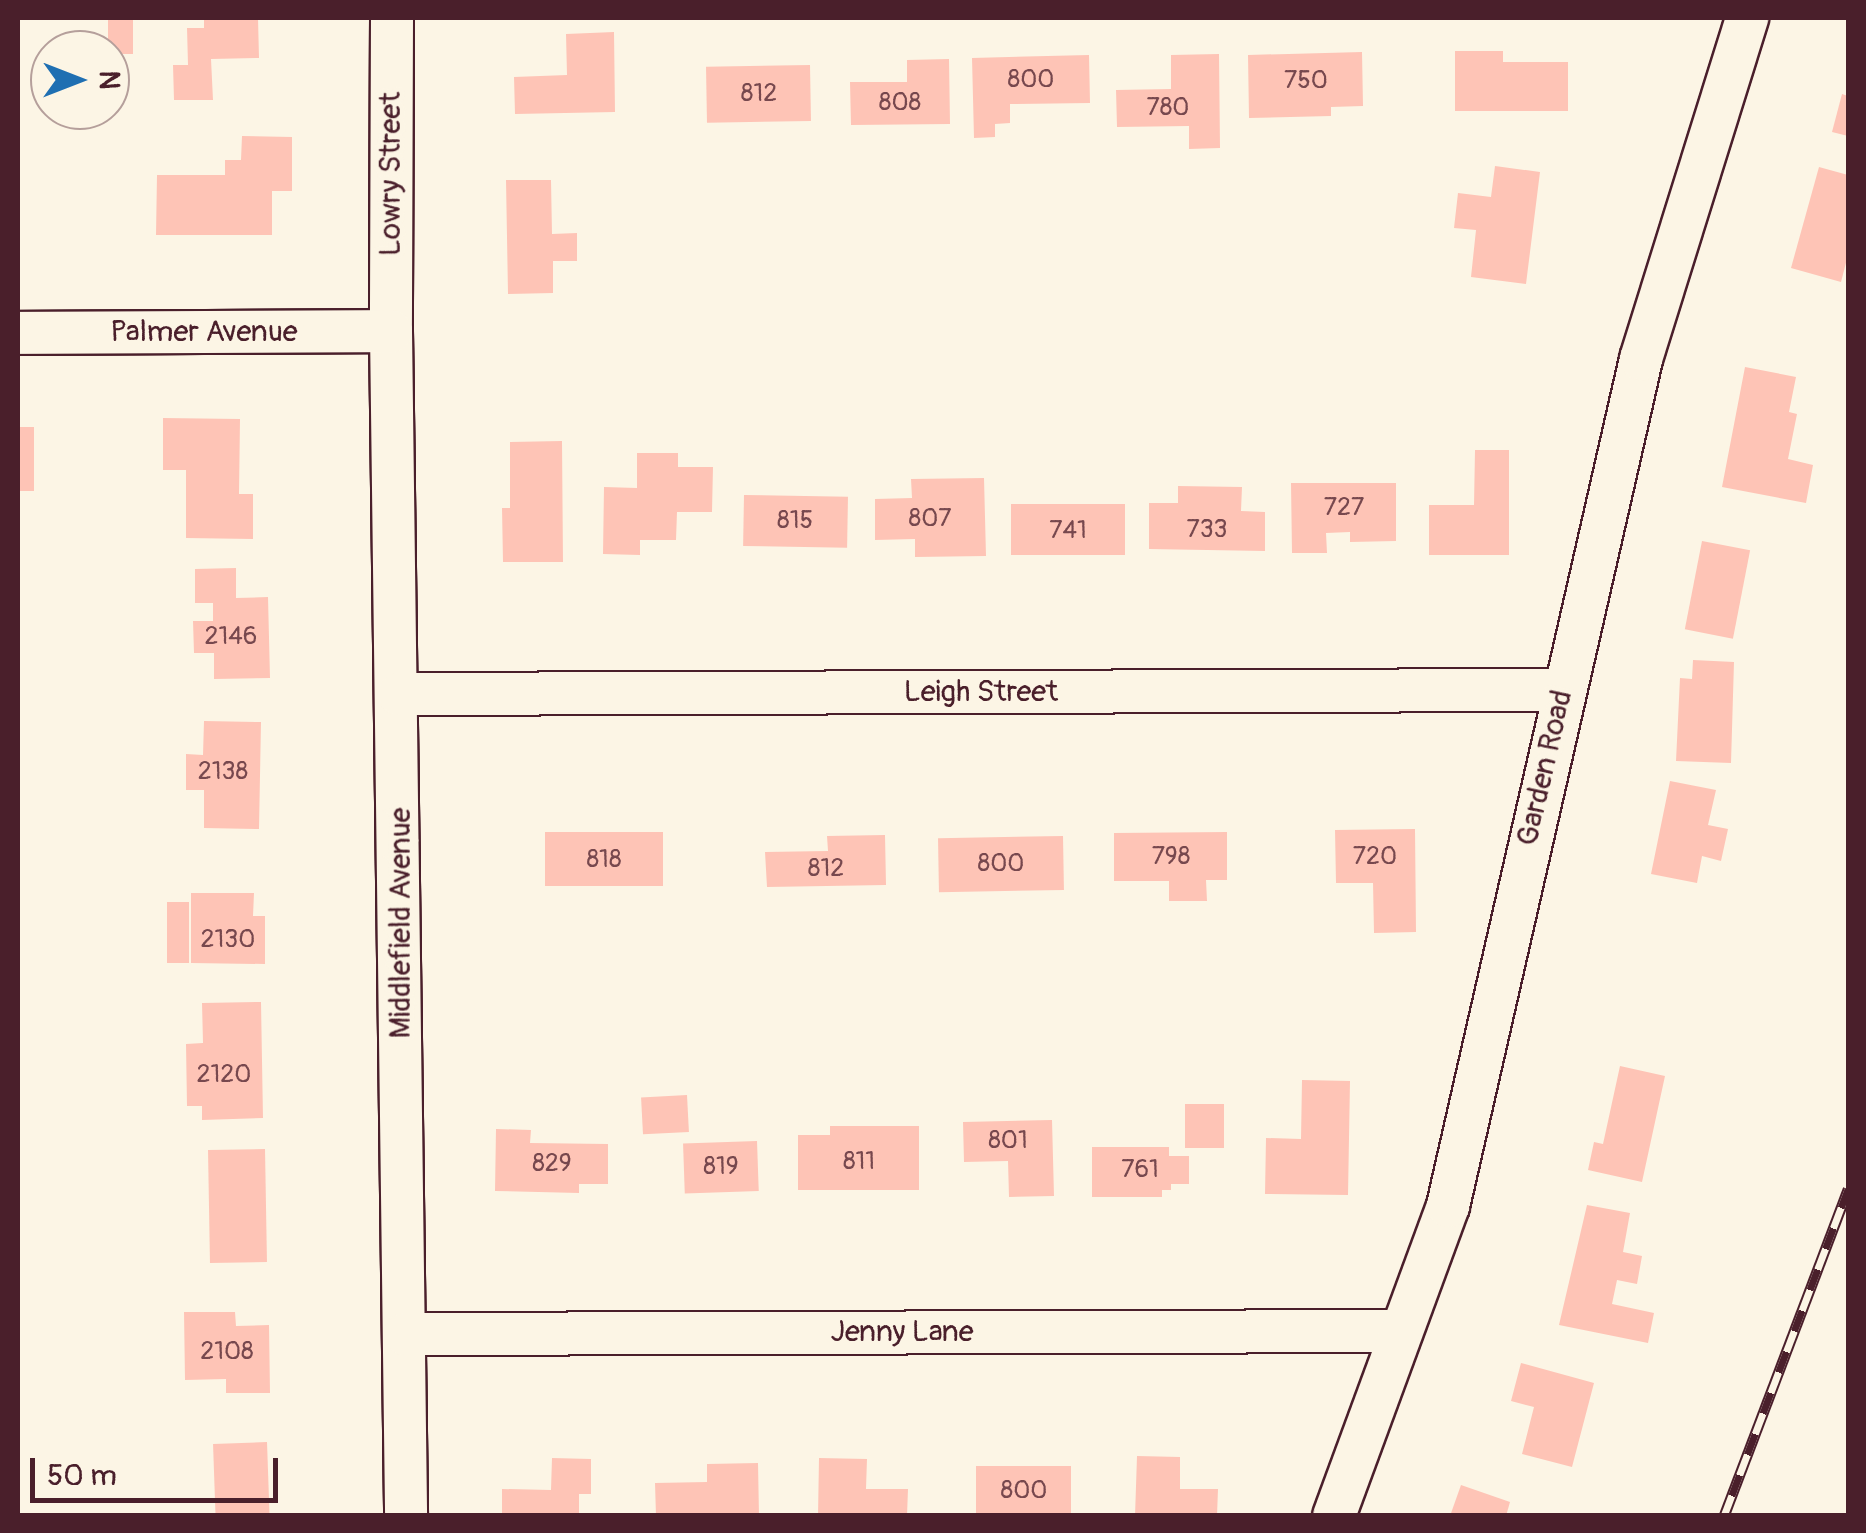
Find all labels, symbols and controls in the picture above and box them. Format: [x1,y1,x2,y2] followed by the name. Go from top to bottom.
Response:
[30,30,130,130] north arrow
[1008,65,1054,95] house number: 800
[1284,66,1328,96] house number: 750
[91,71,126,89] text: N
[741,79,777,109] house number: 812
[879,88,921,118] house number: 808
[373,92,409,256] street label: Lowry Street
[1147,93,1189,123] house number: 780
[110,314,298,350] street label: Palmer Avenue
[1324,493,1364,523] house number: 727
[909,504,951,534] house number: 807
[777,506,813,536] house number: 815
[1186,515,1228,545] house number: 733
[1049,516,1087,546] house number: 741
[205,622,257,652] house number: 2146
[904,674,1058,710] street label: Leigh Street
[1510,687,1580,849] street label: Garden Road
[198,757,248,787] house number: 2138
[383,807,419,1039] street label: Middlefield Avenue
[1152,842,1190,872] house number: 798
[1353,842,1397,872] house number: 720
[587,845,621,875] house number: 818
[978,849,1024,879] house number: 800
[808,854,844,884] house number: 812
[201,925,255,955] house number: 2130
[197,1060,251,1090] house number: 2120
[988,1126,1028,1156] house number: 801
[843,1147,875,1177] house number: 811
[532,1149,572,1179] house number: 829
[703,1152,739,1182] house number: 819
[1121,1155,1159,1185] house number: 761
[831,1314,973,1350] street label: Jenny Lane
[200,1337,254,1367] house number: 2108
[35,1438,282,1500] scale bar
[47,1457,117,1494] text: 50 m
[1001,1476,1047,1506] house number: 800

